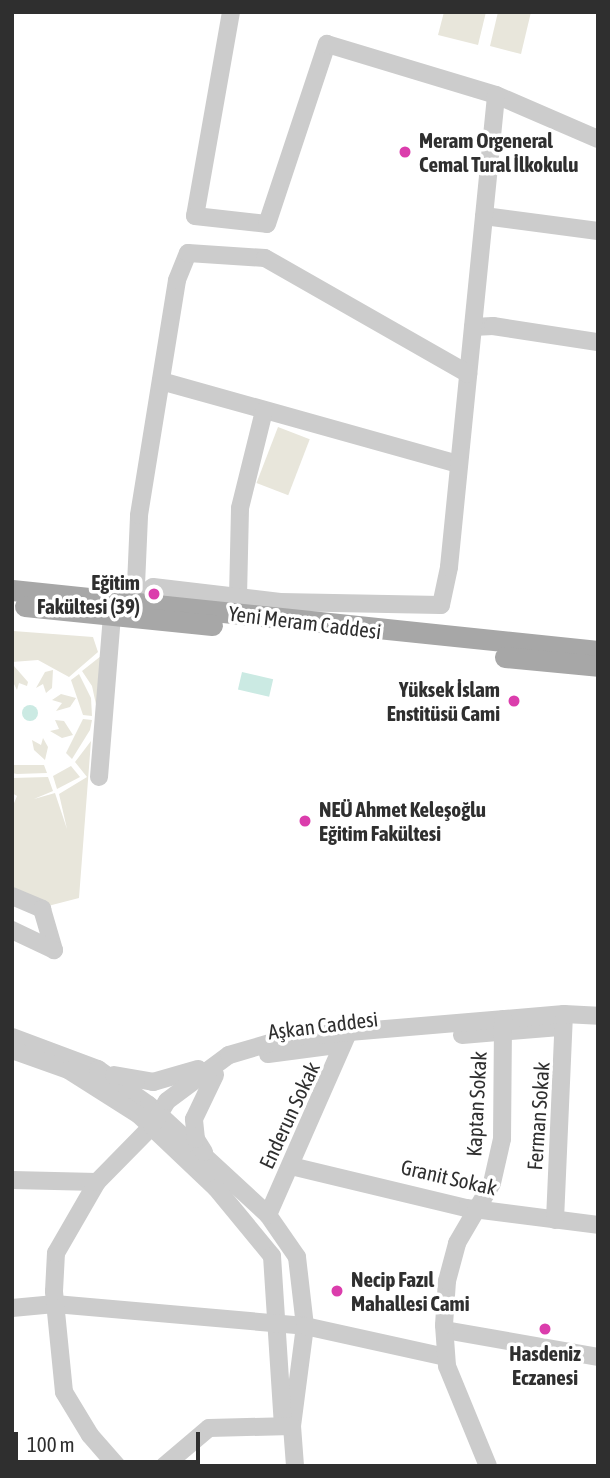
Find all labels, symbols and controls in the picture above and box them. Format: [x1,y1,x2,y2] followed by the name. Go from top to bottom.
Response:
[419,127,578,177] place label: Meram Orgeneral Cemal Tural İlkokulu
[397,144,413,160] marker: Meram Orgeneral Cemal Tural İlkokulu
[37,569,140,619] place label: Eğitim Fakültesi (39)
[146,586,162,602] marker: Eğitim Fakültesi (39)
[227,600,383,644] street label: Yeni Meram Caddesi
[387,676,500,726] place label: Yüksek İslam Enstitüsü Cami
[506,693,522,709] marker: Yüksek İslam Enstitüsü Cami
[319,796,486,846] place label: NEÜ Ahmet Keleşoğlu Eğitim Fakültesi
[297,813,313,829] marker: NEÜ Ahmet Keleşoğlu Eğitim Fakültesi
[267,1006,379,1044] street label: Aşkan Caddesi
[461,1051,491,1157] street label: Kaptan Sokak
[253,1058,325,1172] street label: Enderun Sokak
[522,1061,554,1171] street label: Ferman Sokak
[399,1154,499,1200] street label: Granit Sokak
[351,1266,470,1316] place label: Necip Fazıl Mahallesi Cami
[329,1283,345,1299] marker: Necip Fazıl Mahallesi Cami
[537,1321,553,1337] marker: Hasdeniz Eczanesi
[509,1340,581,1390] place label: Hasdeniz Eczanesi
[18,1418,203,1462] scale bar
[27,1432,75,1456] text: 100 m

